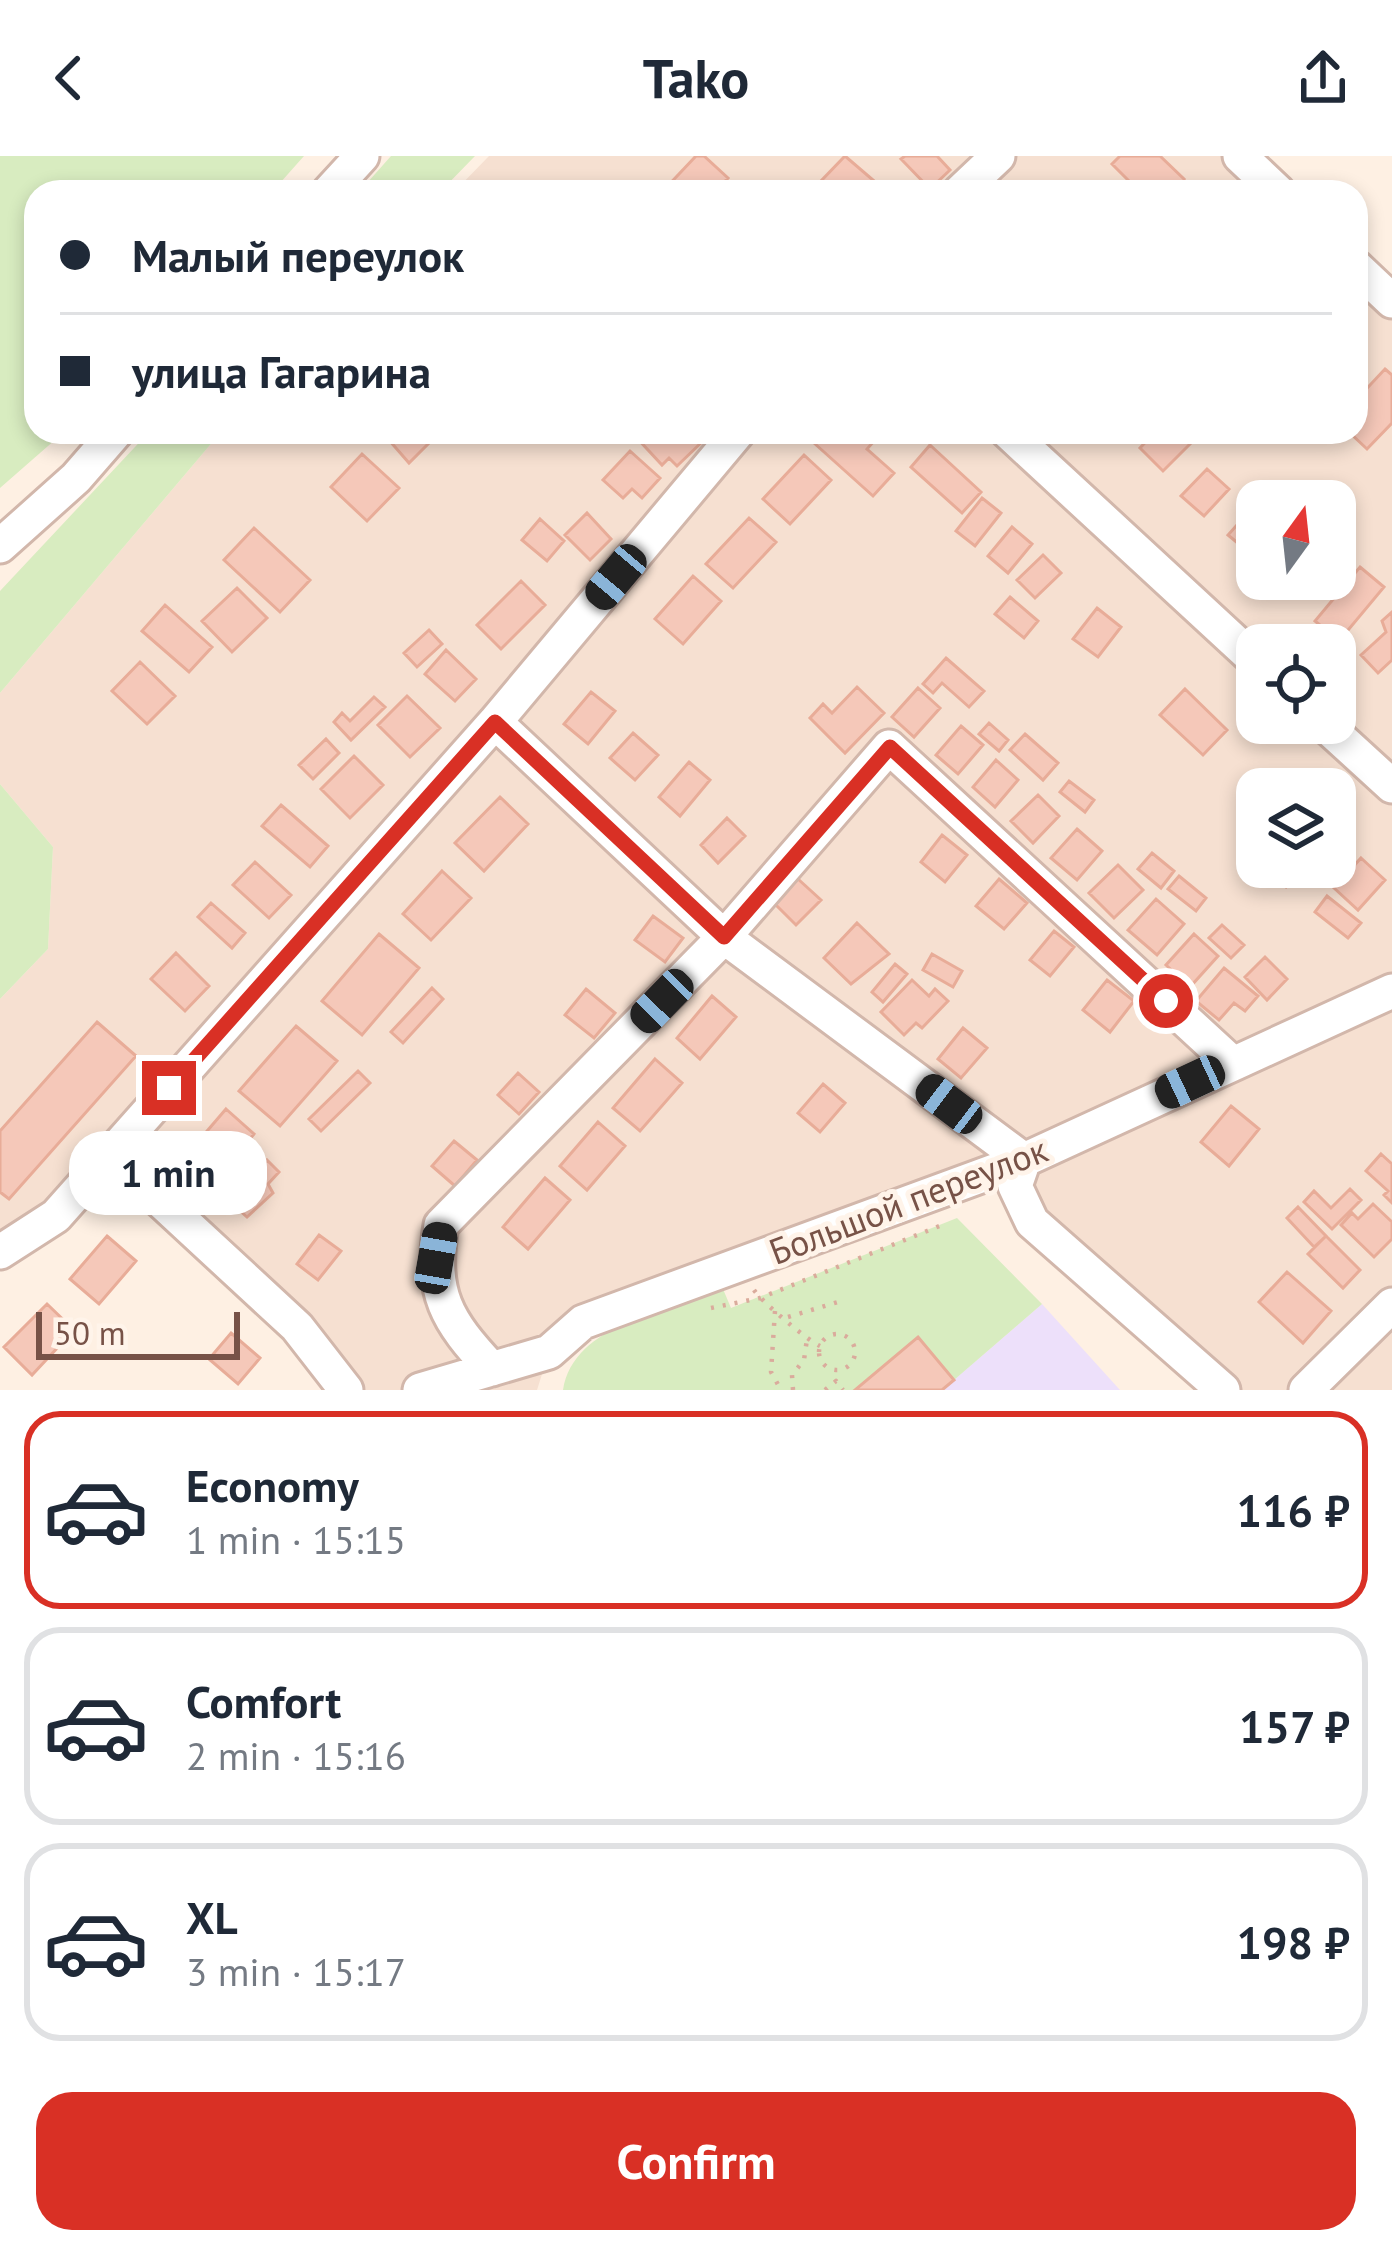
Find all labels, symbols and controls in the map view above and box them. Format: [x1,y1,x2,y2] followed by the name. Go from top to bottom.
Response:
[643,43,749,113] text: Tako
[36,45,102,111] icon: back
[1290,45,1356,111] icon: share
[132,226,464,284] text: Малый переулок
[132,342,431,400] text: улица Гагарина
[1236,480,1356,600] north arrow
[1236,480,1356,888] map controls
[579,538,653,616] car
[1236,624,1356,744] button: locate
[1236,768,1356,888] button: layers
[624,963,700,1039] car
[1139,974,1193,1028] route start
[1150,1050,1230,1114] car
[142,1061,196,1115] route end
[909,1068,989,1140] car
[762,1125,1054,1275] street label: Большой переулок
[70,1130,268,1214] callout: 1 min
[120,1147,216,1198] text: 1 min
[412,1219,460,1297] car
[36,1306,240,1359] scale bar
[54,1311,126,1354] text: 50 m
[42,1456,150,1564] icon: car
[186,1456,359,1514] text: Economy
[1237,1481,1350,1539] text: 116 ₽
[186,1514,406,1565] text: 1 min · 15:15
[42,1672,150,1780] icon: car
[186,1672,341,1730] text: Comfort
[1239,1697,1350,1755] text: 157 ₽
[186,1730,406,1781] text: 2 min · 15:16
[42,1888,150,1996] icon: car
[186,1888,238,1946] text: XL
[1237,1913,1350,1971] text: 198 ₽
[186,1946,406,1997] text: 3 min · 15:17
[36,2092,1356,2230] button: Confirm

